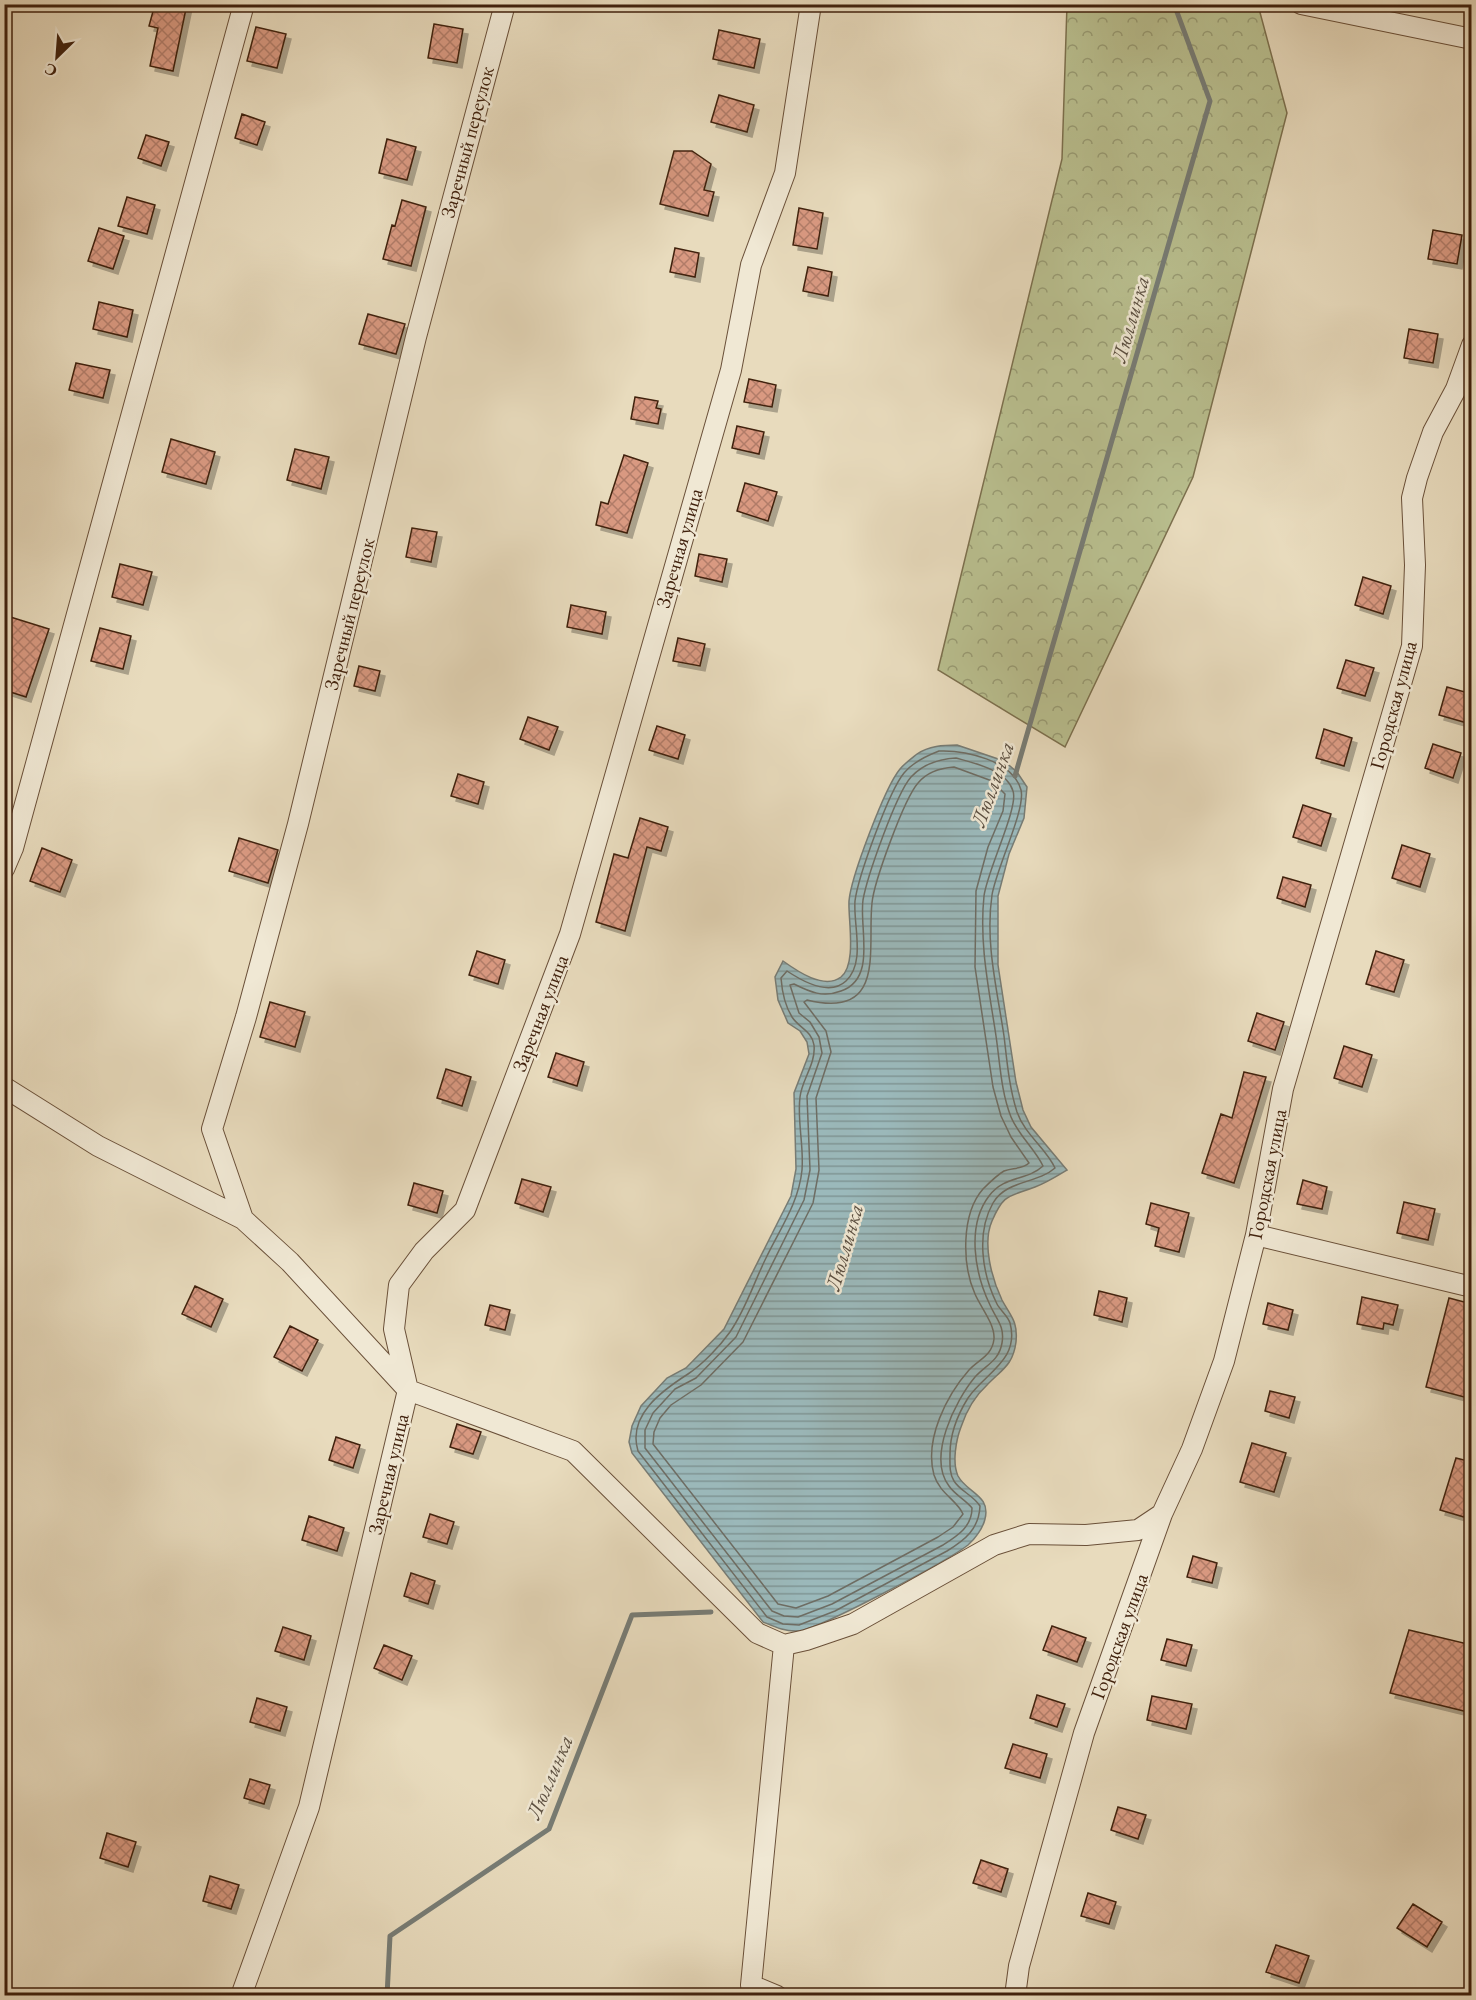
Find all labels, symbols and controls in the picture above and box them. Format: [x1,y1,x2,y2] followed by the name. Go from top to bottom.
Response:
[27,27,87,87] north arrow
[41,58,60,82] text: С
[434,63,500,221] street label: Заречный переулок
[1105,273,1155,366] water label: Люллинка
[650,485,709,611] street label: Заречная улица
[318,535,381,693] street label: Заречный переулок
[1363,638,1423,772] street label: Городская улица
[964,738,1020,831] water label: Люллинка
[506,951,574,1075] street label: Заречная улица
[1242,1107,1292,1241] street label: Городская улица
[819,1201,869,1294] water label: Люллинка
[361,1411,415,1537] street label: Заречная улица
[1084,1569,1154,1702] street label: Городская улица
[519,1731,579,1824] water label: Люллинка

